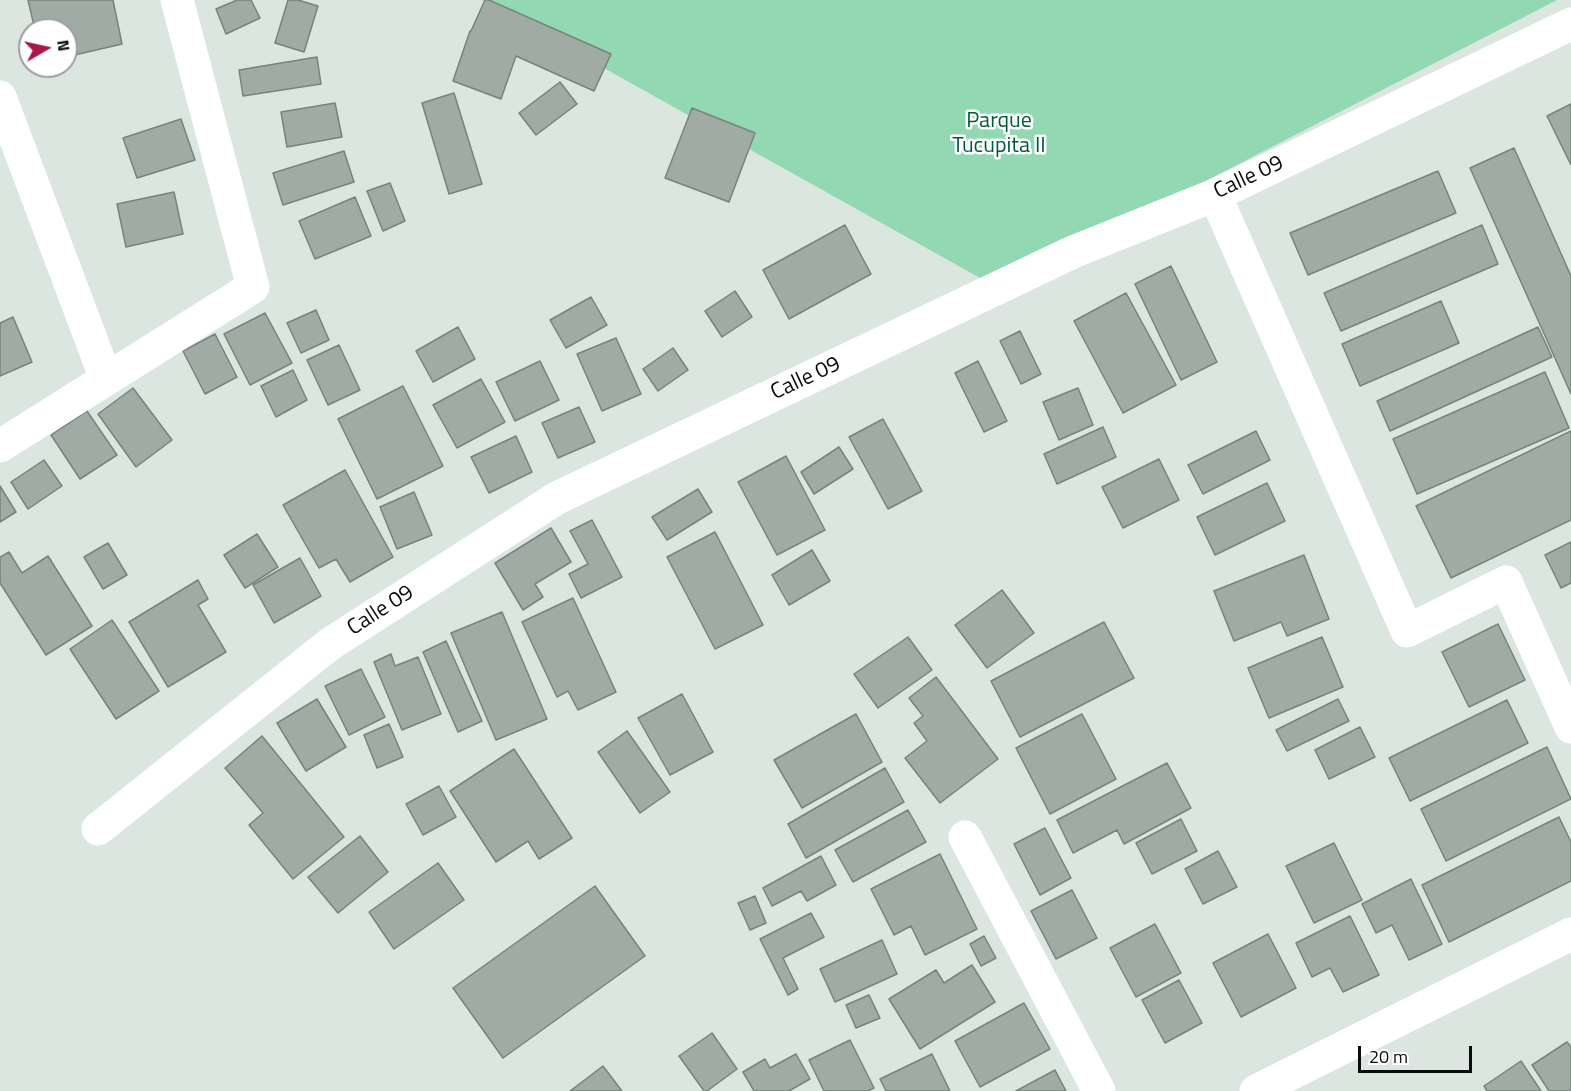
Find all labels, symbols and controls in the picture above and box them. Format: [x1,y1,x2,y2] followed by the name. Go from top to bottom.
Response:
[18,18,78,78] north arrow
[51,38,77,53] text: N
[952,109,1046,160] park label: Parque Tucupita II
[1210,150,1288,206] street label: Calle 09
[767,351,845,407] street label: Calle 09
[343,580,419,642] street label: Calle 09
[1361,1034,1475,1072] scale bar
[1369,1043,1408,1070] text: 20 m

